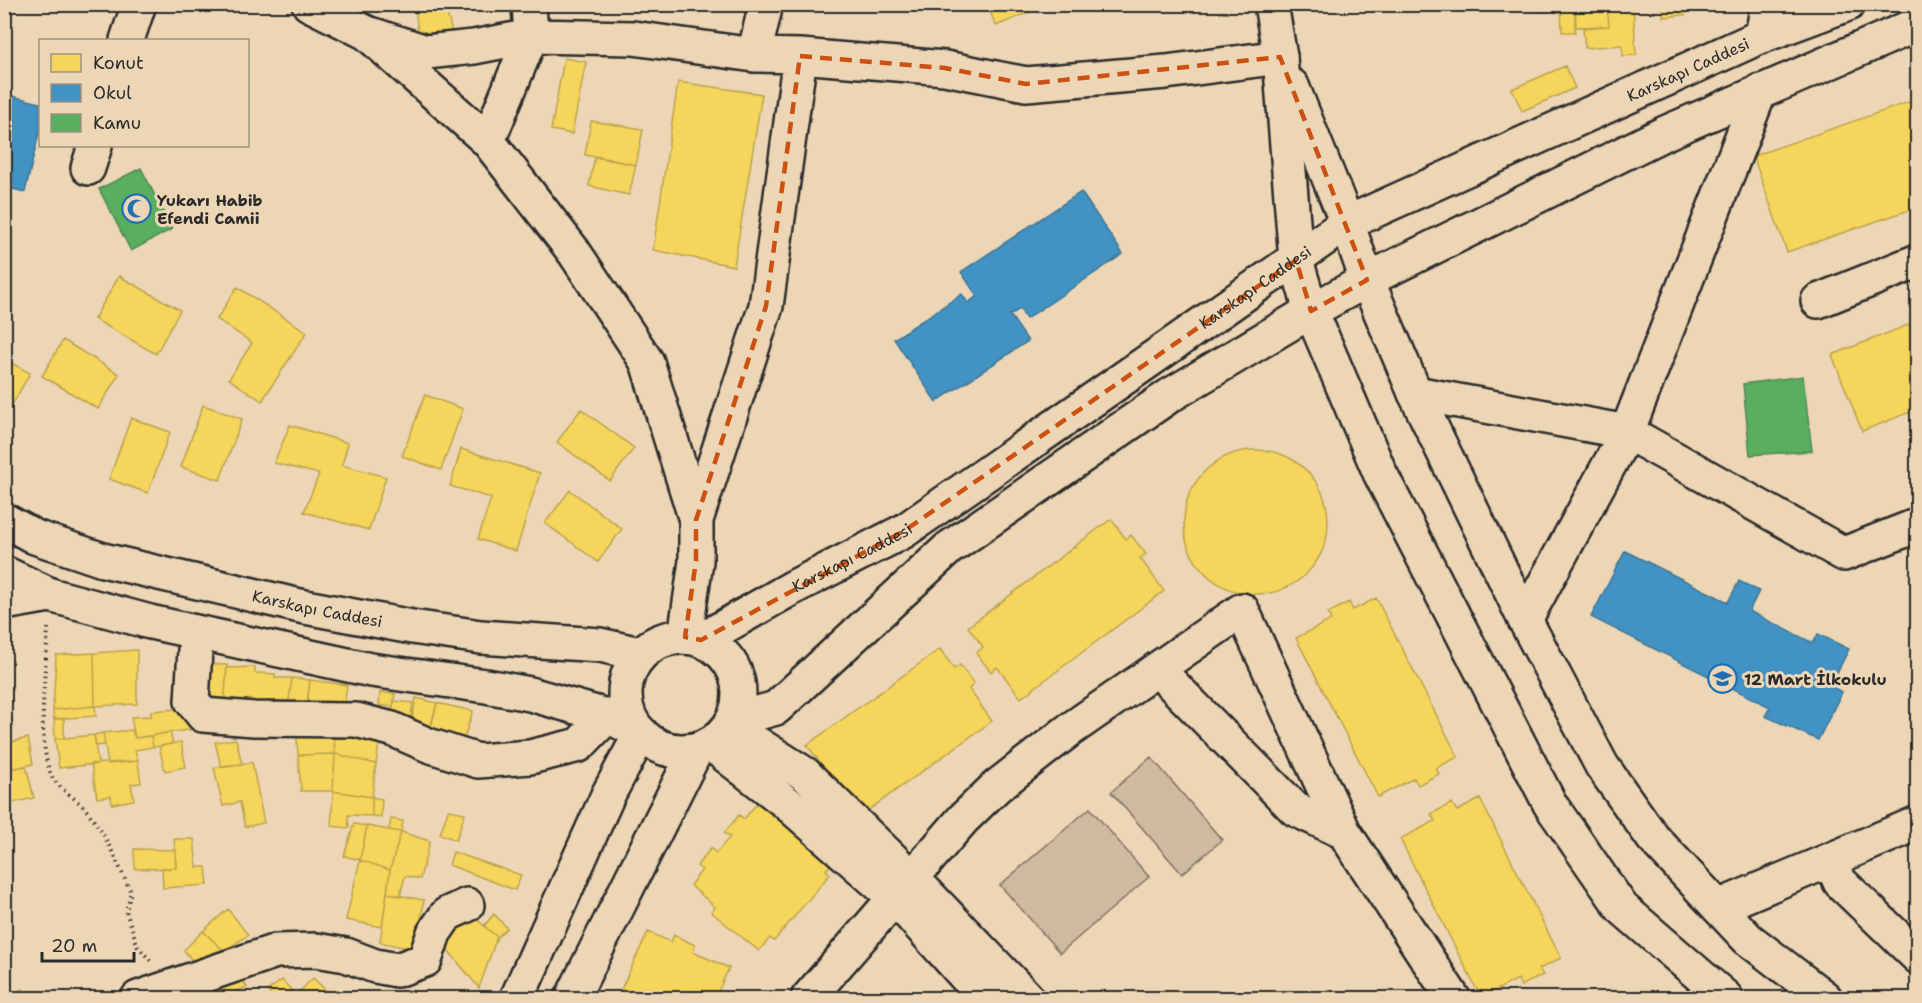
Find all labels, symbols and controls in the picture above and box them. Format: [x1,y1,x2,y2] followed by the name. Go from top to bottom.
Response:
[1623,33,1753,106] street label: Karskapı Caddesi
[39,39,249,147] legend
[93,51,144,75] text: Konut
[93,81,132,105] text: Okul
[93,111,141,135] text: Kamu
[157,190,263,229] place label: Yukarı Habib Efendi Camii
[120,193,152,225] mosque icon: Yukarı Habib Efendi Camii
[1195,241,1315,333] street label: Karskapı Caddesi
[788,518,916,597] street label: Karskapı Caddesi
[250,585,384,632] street label: Karskapı Caddesi
[1707,663,1739,695] school or university icon: 12 Mart İlkokulu
[1744,669,1887,690] place label: 12 Mart İlkokulu
[42,925,134,963] scale bar
[51,934,97,958] text: 20 m

